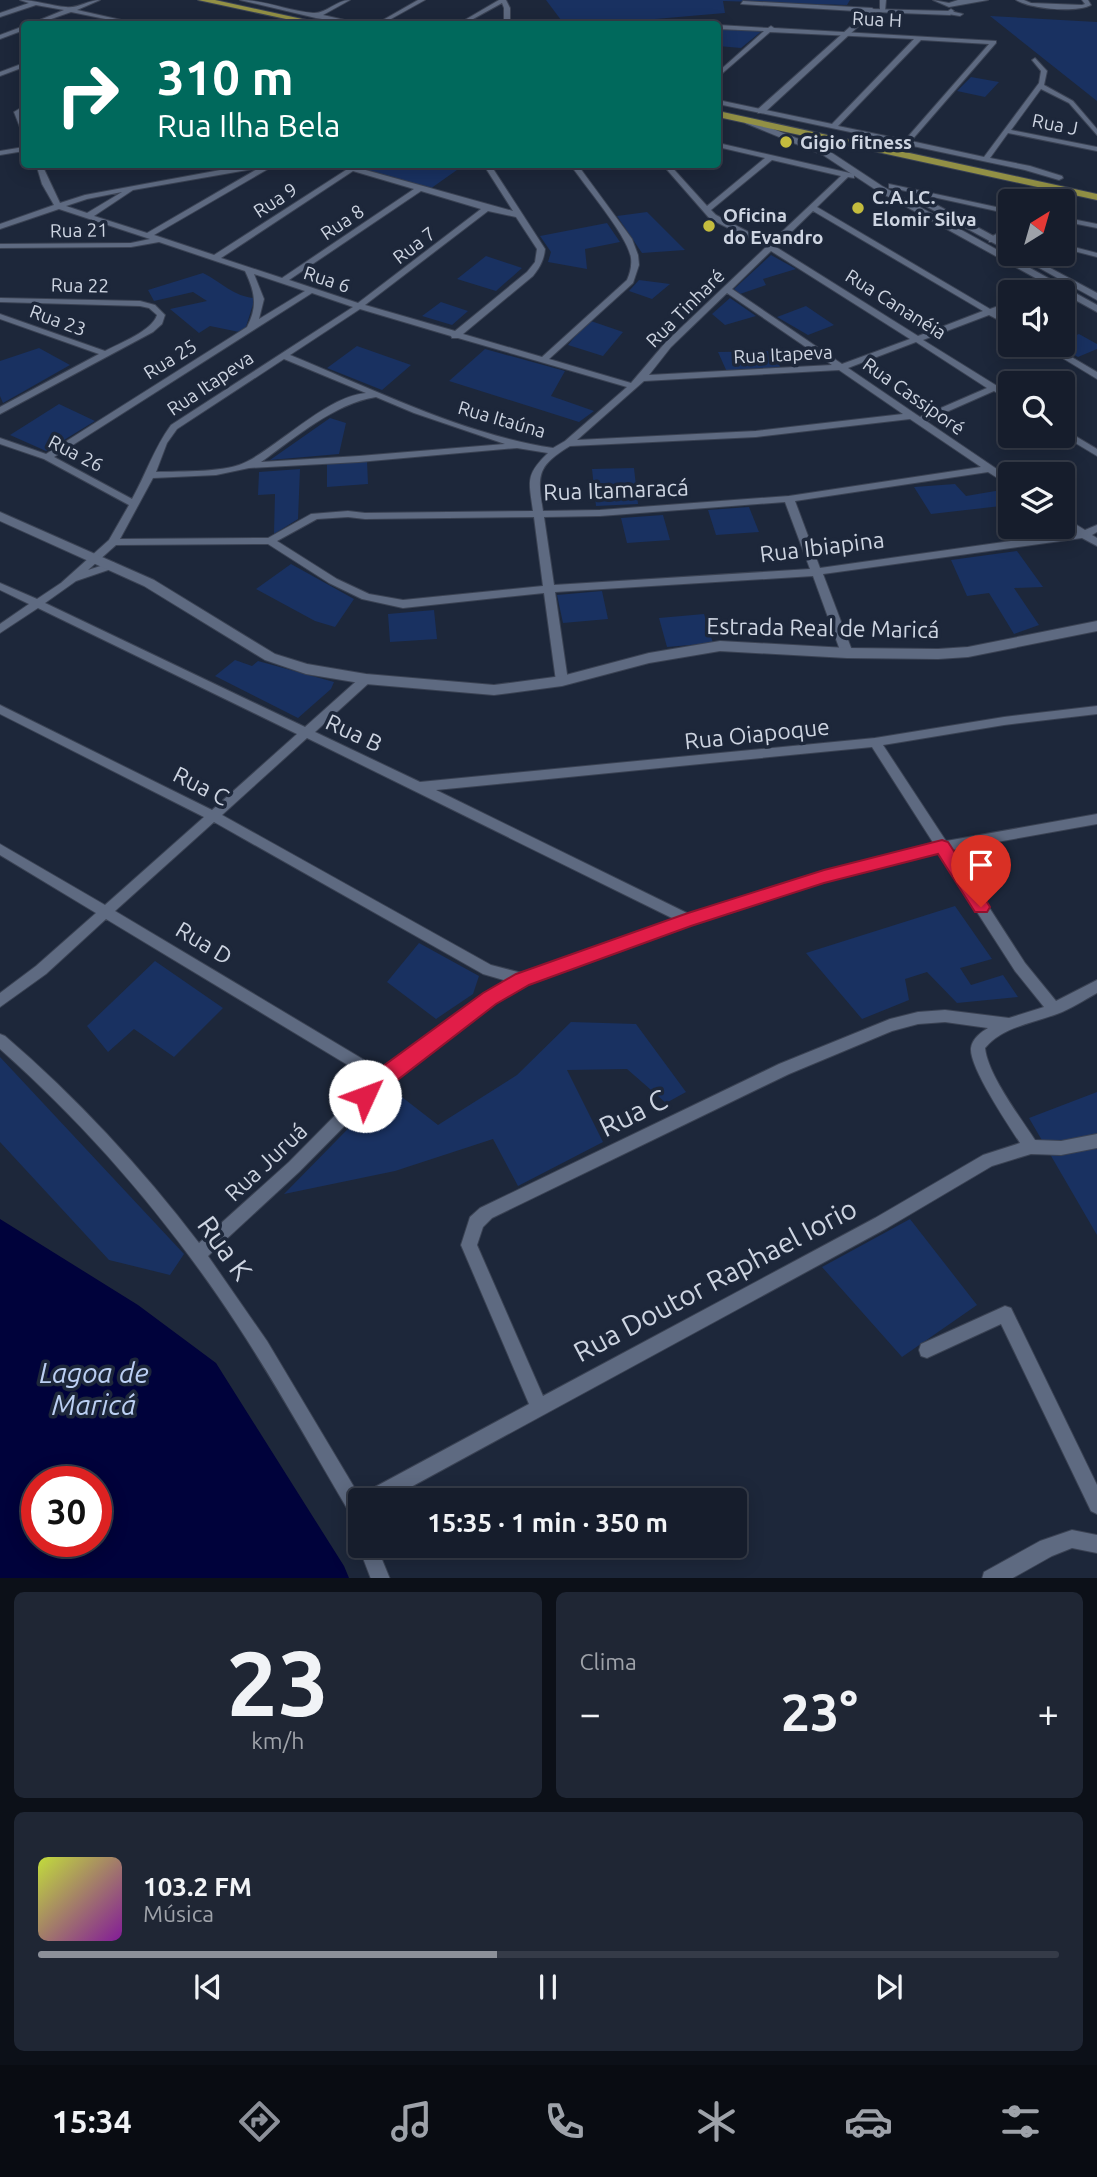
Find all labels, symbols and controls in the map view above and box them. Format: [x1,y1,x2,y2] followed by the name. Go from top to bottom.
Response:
[851,7,903,31] street label: Rua H
[42,49,133,140] icon: right
[157,49,294,104] text: 310 m
[157,107,341,143] text: Rua Ilha Bela
[1030,109,1080,139] street label: Rua J
[800,131,912,153] place label: Gigio fitness
[778,134,794,150] marker: Gigio fitness
[249,178,301,222] street label: Rua 9
[872,186,976,230] place label: C.A.I.C. Elomir Silva
[998,189,1074,266] north arrow
[998,189,1075,539] map controls
[316,200,368,244] street label: Rua 8
[850,200,866,216] marker: C.A.I.C. Elomir Silva
[723,204,824,248] place label: Oficina do Evandro
[50,218,108,242] street label: Rua 21
[701,218,717,234] marker: Oficina do Evandro
[388,222,440,268] street label: Rua 7
[301,261,353,297] street label: Rua 6
[641,264,729,352] street label: Rua Tinharé
[842,264,950,344] street label: Rua Cananéia
[51,273,109,297] street label: Rua 22
[998,280,1075,357] button: sound
[27,300,89,340] street label: Rua 23
[139,334,201,384] street label: Rua 25
[733,340,833,368] street label: Rua Itapeva
[163,346,257,420] street label: Rua Itapeva
[859,353,969,439] street label: Rua Cassiporé
[998,371,1075,448] button: search
[456,396,548,442] street label: Rua Itaúna
[45,430,107,476] street label: Rua 26
[998,462,1075,539] button: layers
[543,474,689,505] street label: Rua Itamaracá
[758,526,886,567] street label: Rua Ibiapina
[706,613,940,642] street label: Estrada Real de Maricá
[322,709,386,756] street label: Rua B
[683,713,831,754] street label: Rua Oiapoque
[169,761,233,810] street label: Rua C
[951,835,1011,907] pin
[962,846,1000,884] icon: arrive
[172,916,237,969] street label: Rua D
[328,1059,402,1133] position arrow
[594,1083,672,1142] street label: Rua C
[220,1117,312,1206] street label: Rua Juruá
[568,1192,861,1367] street label: Rua Doutor Raphael Iorio
[192,1210,259,1286] street label: Rua K
[39,1357,149,1420] water label: Lagoa de Maricá
[21,1466,112,1557] speed limit sign: 30
[427,1508,668,1537] text: 15:35 · 1 min · 350 m
[226,1631,329,1733] text: 23
[580,1649,637,1674] text: Clima
[781,1683,858,1741] text: 23°
[580,1692,601,1734] text: −
[1038,1692,1059,1734] text: +
[251,1728,304,1753] text: km/h
[143,1872,252,1901] text: 103.2 FM
[143,1901,214,1926] text: Música
[189,1968,227,2006] icon: previous
[529,1968,567,2006] icon: pause
[870,1968,908,2006] icon: next
[235,2097,284,2146] icon: directions
[387,2097,436,2146] icon: music
[540,2097,589,2146] icon: phone
[692,2097,741,2146] icon: climate
[844,2097,893,2146] icon: car
[996,2097,1045,2146] icon: filters
[52,2103,132,2139] text: 15:34

